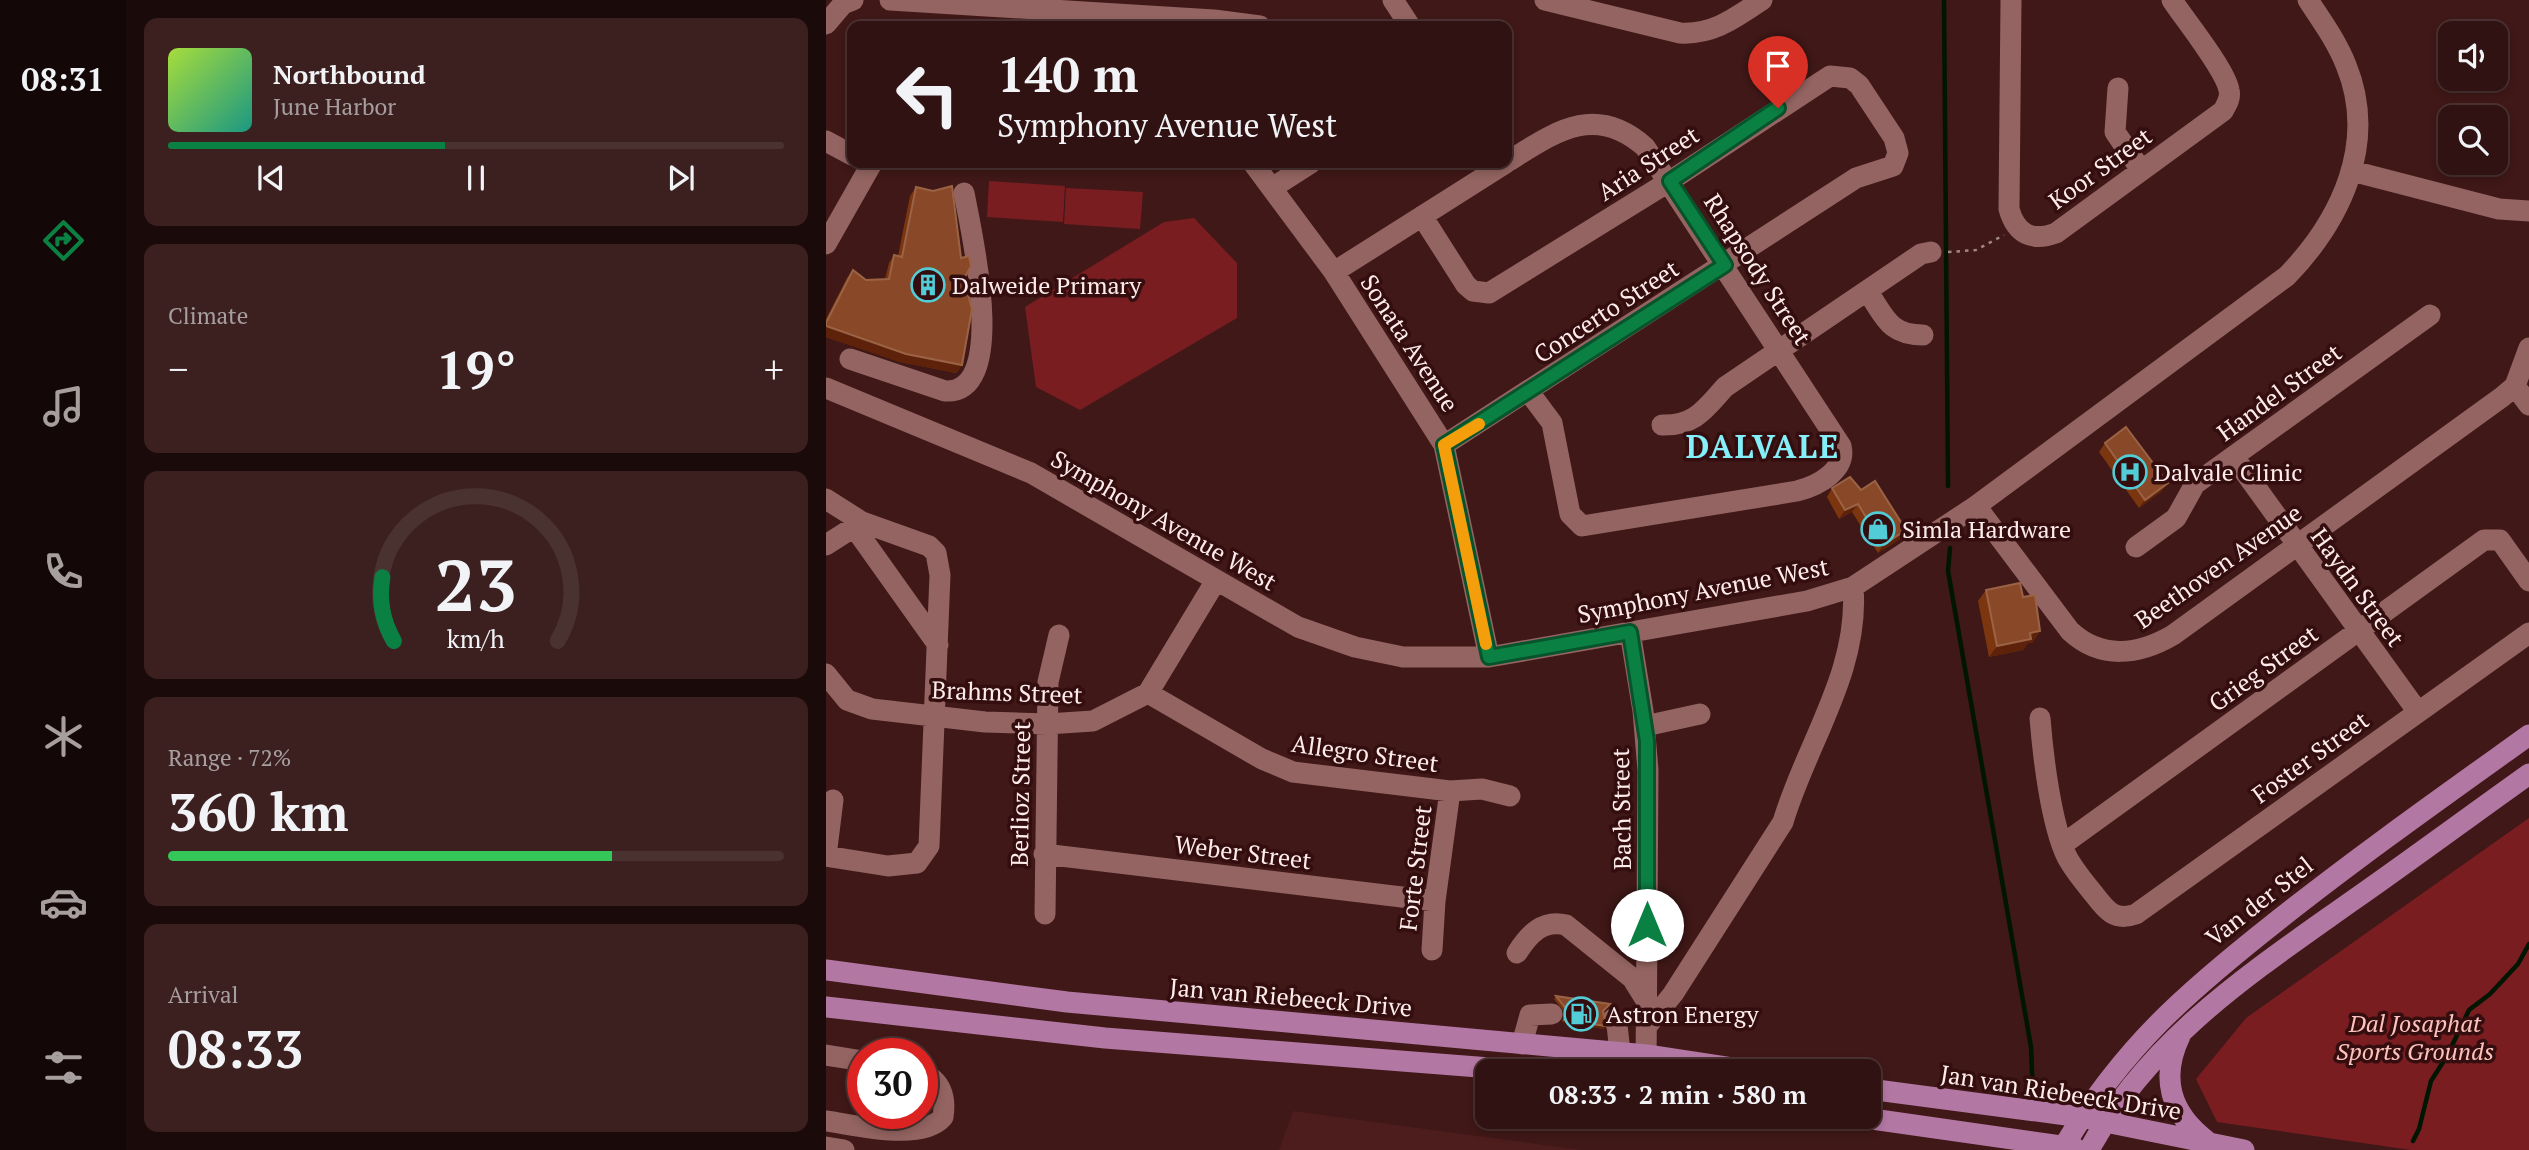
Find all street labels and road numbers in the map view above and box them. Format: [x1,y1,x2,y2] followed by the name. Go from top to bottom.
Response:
[1591,118,1705,208] street label: Aria Street
[2042,120,2158,216] street label: Koor Street
[1697,187,1819,351] street label: Rhapsody Street
[1527,252,1685,370] street label: Concerto Street
[1354,268,1466,418] street label: Sonata Avenue
[2210,336,2348,448] street label: Handel Street
[1046,442,1283,598] street label: Symphony Avenue West
[2128,496,2308,636] street label: Beethoven Avenue
[2304,521,2412,653] street label: Haydn Street
[1575,550,1831,630] street label: Symphony Avenue West
[2202,618,2324,718] street label: Grieg Street
[931,673,1083,711] street label: Brahms Street
[2245,704,2375,810] street label: Foster Street
[1003,721,1037,867] street label: Berlioz Street
[1290,727,1441,779] street label: Allegro Street
[1604,748,1638,870] street label: Bach Street
[1391,803,1439,933] street label: Forte Street
[1173,828,1313,876] street label: Weber Street
[2199,849,2319,953] street label: Van der Stel
[1168,970,1414,1024] street label: Jan van Riebeeck Drive
[1938,1057,2184,1127] street label: Jan van Riebeeck Drive

